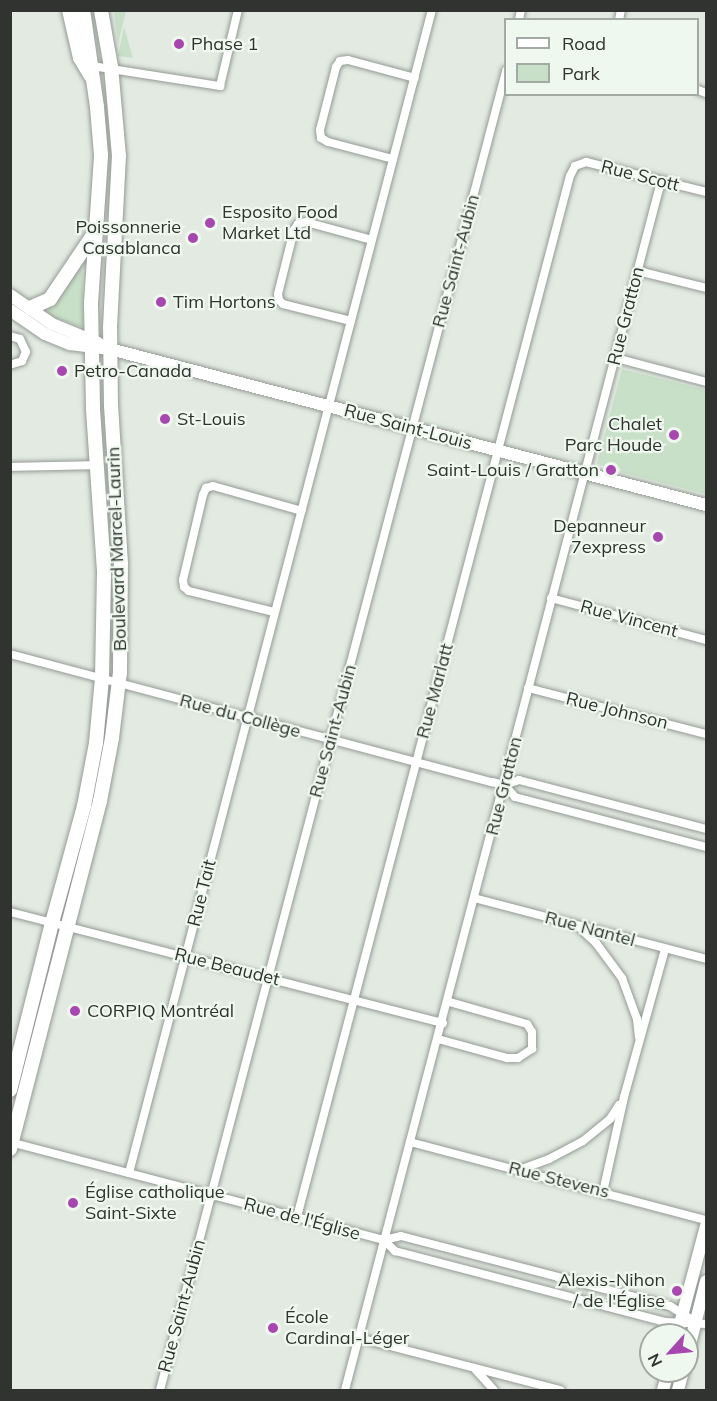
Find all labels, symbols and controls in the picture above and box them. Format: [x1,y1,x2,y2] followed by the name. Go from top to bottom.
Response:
[504,18,699,96] legend
[562,32,606,55] text: Road
[191,33,258,55] place label: Phase 1
[172,37,186,51] marker: Phase 1
[562,62,600,85] text: Park
[599,156,681,196] street label: Rue Scott
[428,192,484,330] street label: Rue Saint-Aubin
[222,202,338,244] place label: Esposito Food Market Ltd
[203,216,217,230] marker: Esposito Food Market Ltd
[75,217,181,260] place label: Poissonnerie Casablanca
[186,231,200,245] marker: Poissonnerie Casablanca
[603,264,649,368] street label: Rue Gratton
[173,291,276,313] place label: Tim Hortons
[154,295,168,309] marker: Tim Hortons
[74,360,192,382] place label: Petro-Canada
[55,364,69,378] marker: Petro-Canada
[342,400,474,454] street label: Rue Saint-Louis
[177,408,246,430] place label: St-Louis
[158,412,172,426] marker: St-Louis
[565,414,662,456] place label: Chalet Parc Houde
[667,428,681,442] marker: Chalet Parc Houde
[103,446,131,652] street label: Boulevard Marcel-Laurin
[427,459,599,481] place label: Saint-Louis / Gratton
[604,463,618,477] marker: Saint-Louis / Gratton
[553,516,646,558] place label: Depanneur 7express
[651,530,665,544] marker: Depanneur 7express
[578,596,680,642] street label: Rue Vincent
[412,641,458,741] street label: Rue Marlatt
[305,662,361,800] street label: Rue Saint-Aubin
[564,688,670,734] street label: Rue Johnson
[177,689,303,743] street label: Rue du Collège
[481,734,527,838] street label: Rue Gratton
[183,857,221,929] street label: Rue Tait
[543,907,637,951] street label: Rue Nantel
[172,944,282,990] street label: Rue Beaudet
[87,1000,234,1022] place label: CORPIQ Montréal
[68,1004,82,1018] marker: CORPIQ Montréal
[506,1157,612,1203] street label: Rue Stevens
[85,1182,225,1224] place label: Église catholique Saint-Sixte
[241,1193,363,1245] street label: Rue de l'Église
[66,1196,80,1210] marker: Église catholique Saint-Sixte
[154,1237,210,1375] street label: Rue Saint-Aubin
[558,1270,665,1312] place label: Alexis-Nihon / de l'Église
[670,1284,684,1298] marker: Alexis-Nihon / de l'Église
[285,1307,409,1350] place label: École Cardinal-Léger
[266,1321,280,1335] marker: École Cardinal-Léger
[639,1323,699,1383] north arrow
[643,1350,666,1370] text: N

